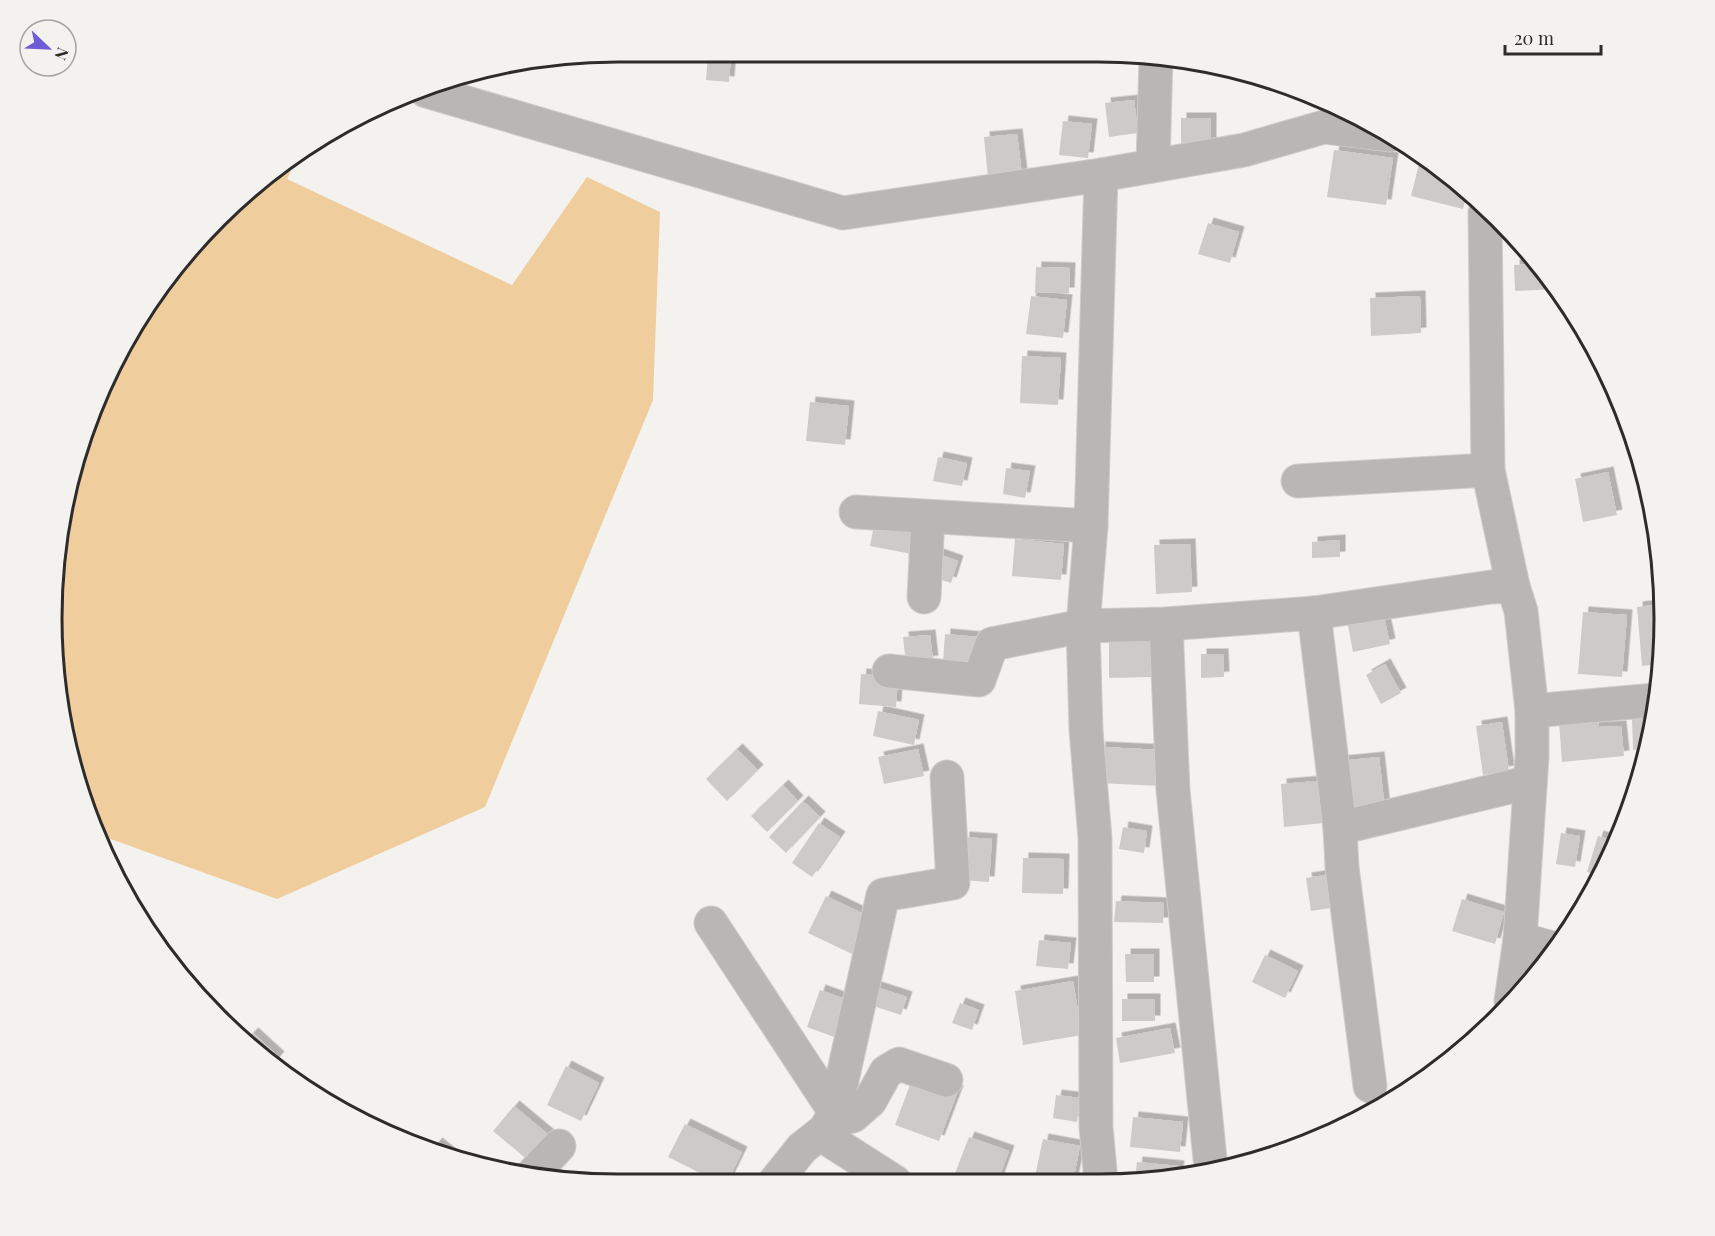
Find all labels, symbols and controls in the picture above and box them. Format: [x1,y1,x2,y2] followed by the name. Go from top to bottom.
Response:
[18,18,78,78] north arrow
[1505,18,1601,56] scale bar
[1514,26,1554,50] text: 20 m
[50,45,74,64] text: N

